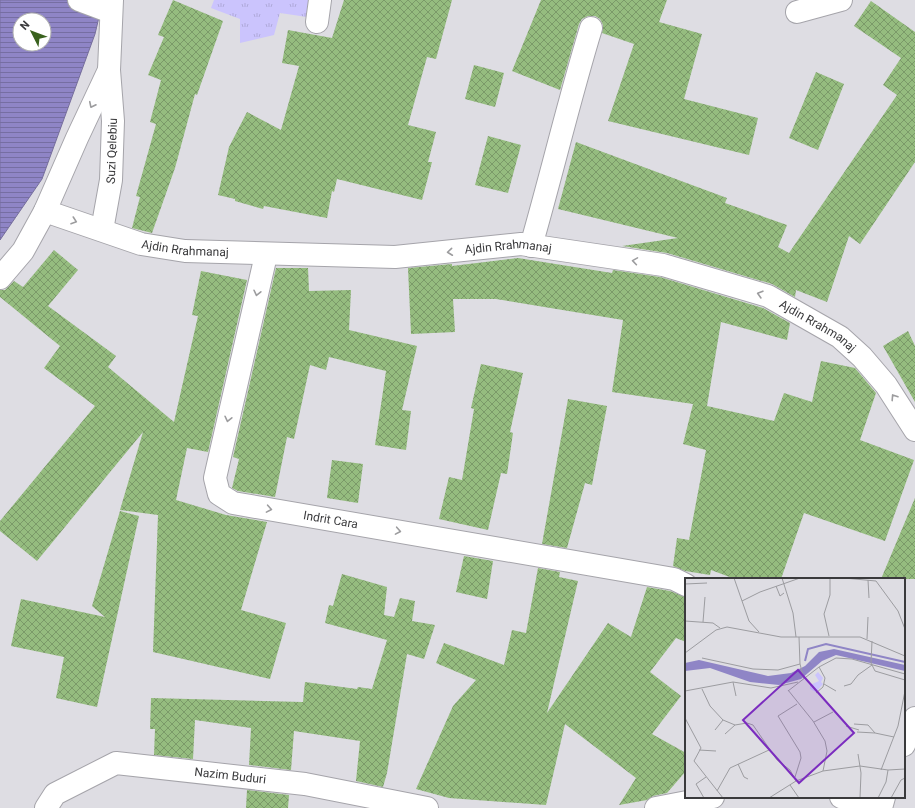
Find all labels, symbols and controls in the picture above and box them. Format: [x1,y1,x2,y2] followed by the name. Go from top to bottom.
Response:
[12,12,52,52] north arrow
[18,18,33,33] text: N
[89,101,97,109] one-way arrow
[103,118,120,185] street label: Suzi Qelebiu
[70,216,77,225] one-way arrow
[141,237,229,259] street label: Ajdin Rrahmanaj
[464,237,553,257] street label: Ajdin Rrahmanaj
[447,247,453,256] one-way arrow
[632,257,638,266] one-way arrow
[253,290,261,296] one-way arrow
[757,290,764,299] one-way arrow
[777,297,859,355] street label: Ajdin Rrahmanaj
[891,394,898,401] one-way arrow
[224,416,233,423] one-way arrow
[266,504,273,513] one-way arrow
[302,508,359,531] street label: Indrit Cara
[394,526,401,535] one-way arrow
[685,578,905,798] inset map
[194,765,267,787] street label: Nazim Buduri

